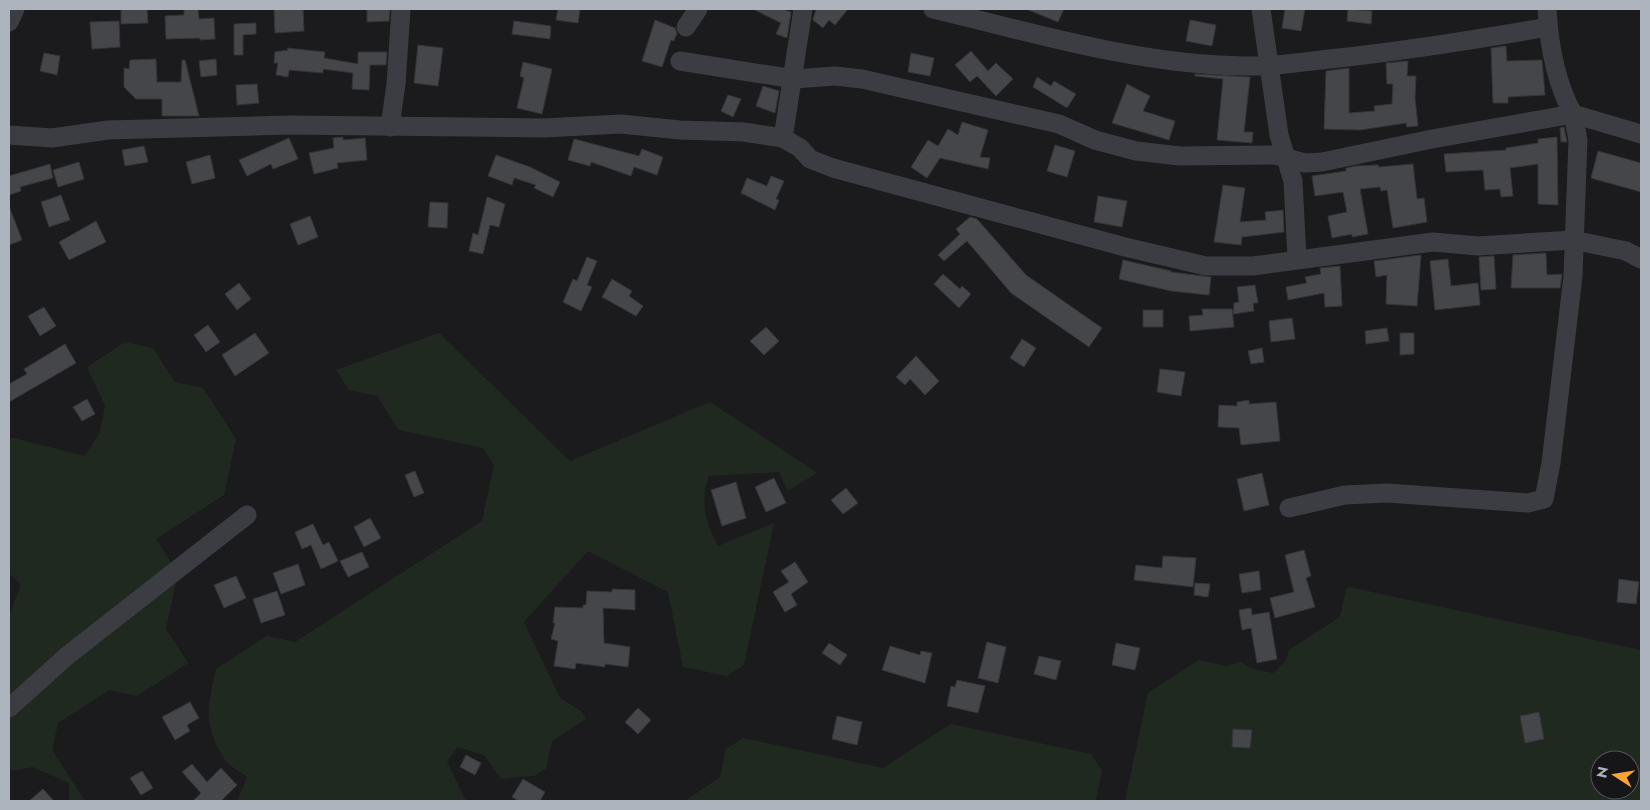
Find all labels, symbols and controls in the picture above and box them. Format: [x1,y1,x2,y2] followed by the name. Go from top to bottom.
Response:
[1590,750,1640,800] north arrow
[1591,765,1613,780] text: N

